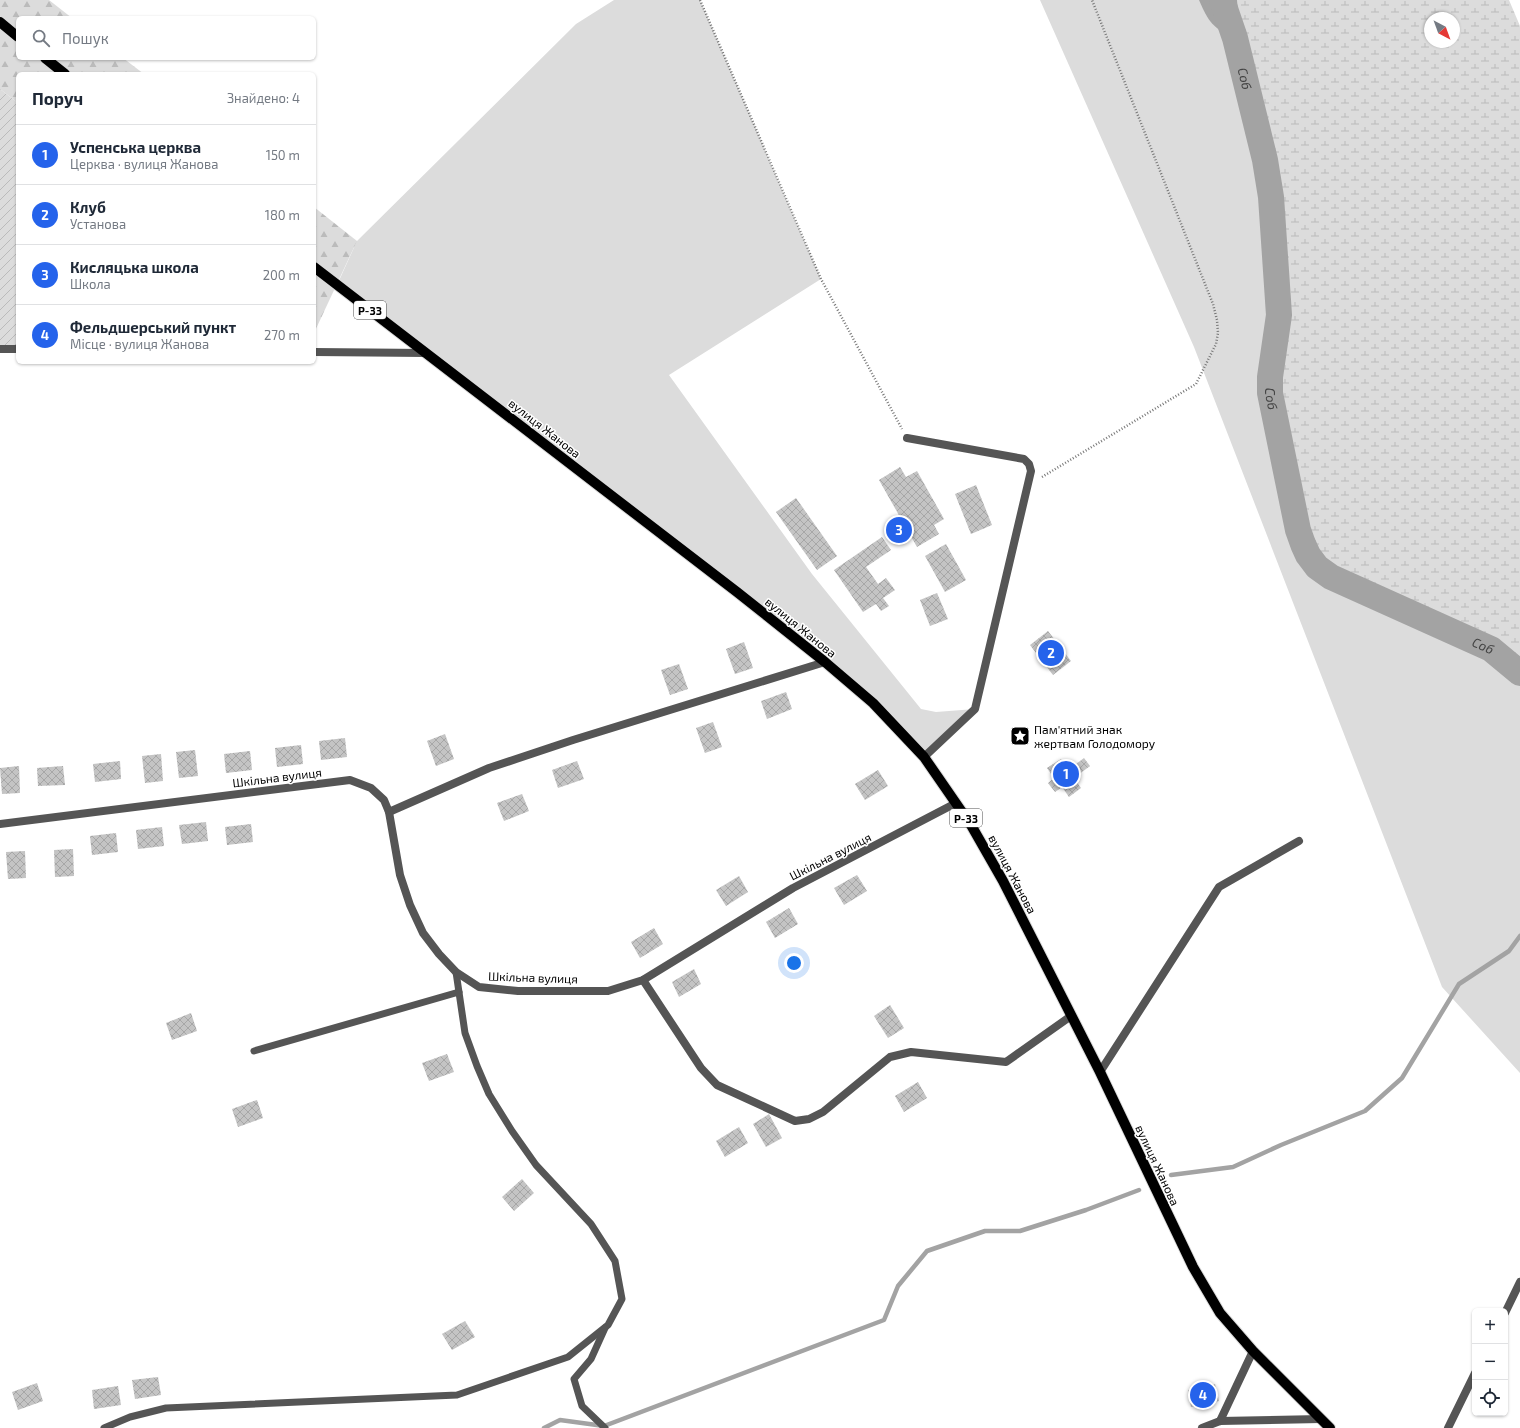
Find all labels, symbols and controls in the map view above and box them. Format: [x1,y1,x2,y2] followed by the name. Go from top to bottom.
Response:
[1424,12,1460,48] north arrow
[16,16,316,60] search box
[30,27,52,49] icon: search
[62,29,109,47] text: Пошук
[1235,66,1256,92] water label: Соб
[32,88,83,108] text: Поруч
[227,90,300,106] text: Знайдено: 4
[70,138,201,156] text: Успенська церква
[42,147,48,163] text: 1
[266,147,300,163] text: 150 m
[70,156,218,172] text: Церква · вулиця Жанова
[70,198,106,216] text: Клуб
[41,207,49,223] text: 2
[265,207,300,223] text: 180 m
[70,216,126,232] text: Установа
[70,258,199,276] text: Кисляцька школа
[41,267,49,283] text: 3
[263,267,300,283] text: 200 m
[70,276,111,292] text: Школа
[354,301,386,319] road number: Р-33
[70,318,236,336] text: Фельдшерський пункт
[41,327,49,343] text: 4
[264,327,300,343] text: 270 m
[70,336,209,352] text: Місце · вулиця Жанова
[1262,388,1281,412] water label: Соб
[506,396,584,461] street label: вулиця Жанова
[886,515,912,545] pin: 3
[762,594,839,661] street label: вулиця Жанова
[1470,634,1497,658] water label: Соб
[1038,638,1064,668] pin: 2
[1034,722,1156,751] place label: Пам'ятний знак жертвам Голодомору
[1009,725,1031,747] place icon: Пам'ятний знак жертвам Голодомору
[1053,759,1079,789] pin: 1
[232,765,323,790] street label: Шкільна вулиця
[950,809,982,827] road number: Р-33
[787,829,874,884] street label: Шкільна вулиця
[985,832,1040,916] street label: вулиця Жанова
[784,953,804,973] your location
[488,968,578,987] street label: Шкільна вулиця
[1132,1122,1183,1208] street label: вулиця Жанова
[1472,1308,1508,1416] map controls
[1472,1308,1508,1344] button: +
[1472,1344,1508,1380] button: −
[1190,1380,1216,1410] pin: 4
[1472,1380,1508,1416] button: locate

